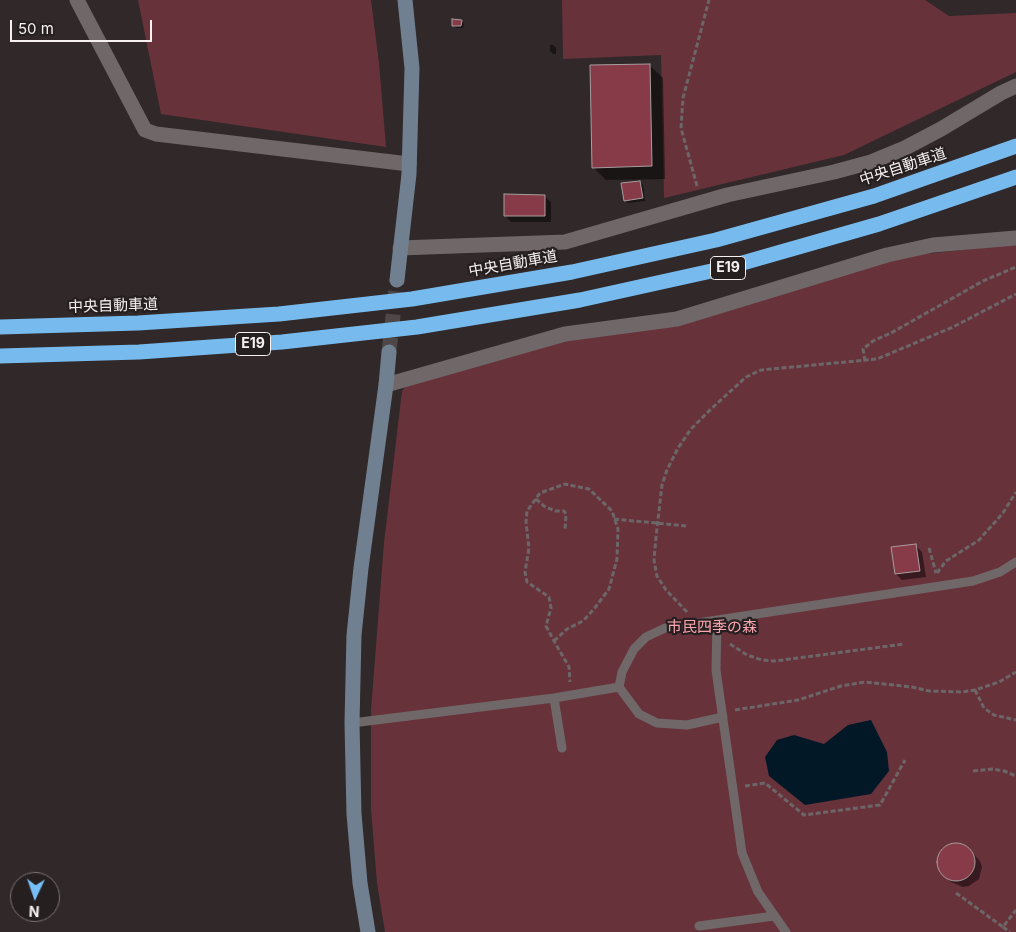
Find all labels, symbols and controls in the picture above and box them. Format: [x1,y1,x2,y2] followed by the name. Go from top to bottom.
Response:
[12,10,155,42] scale bar
[18,19,54,38] text: 50 m
[857,145,949,189] street label: 中央自動車道
[467,247,559,281] street label: 中央自動車道
[710,256,746,280] road number: E19
[68,295,158,317] street label: 中央自動車道
[236,332,270,356] road number: E19
[667,618,757,636] park label: 市民四季の森
[10,872,60,922] north arrow
[28,903,40,920] text: N

